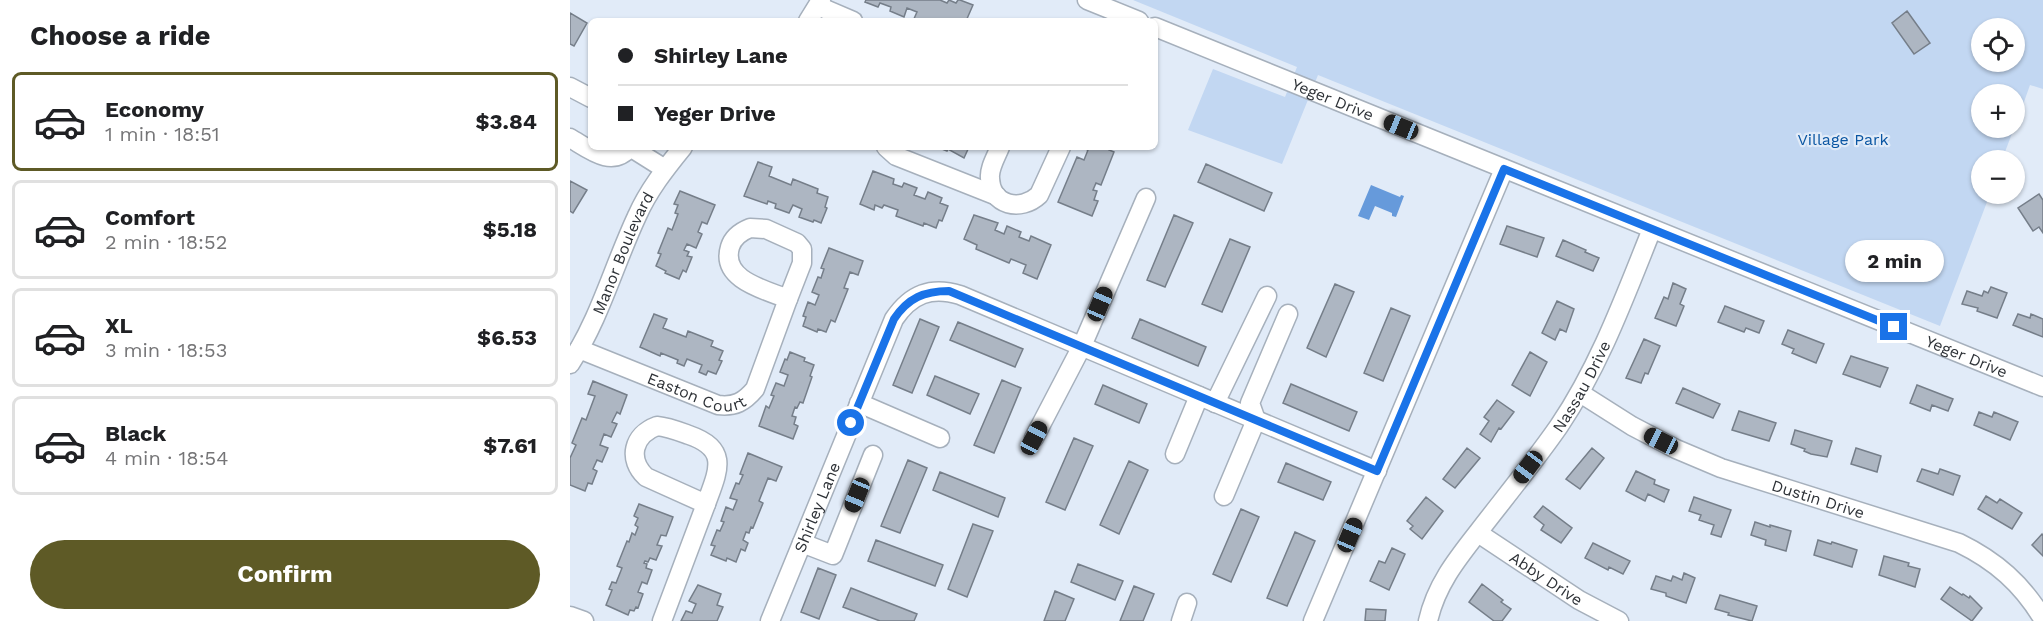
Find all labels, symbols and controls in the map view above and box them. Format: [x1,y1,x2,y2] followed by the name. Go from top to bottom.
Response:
[1971,18,2025,204] map controls
[1971,18,2025,72] button: locate
[30,20,210,52] text: Choose a ride
[654,43,788,68] text: Shirley Lane
[1289,74,1377,124] street label: Yeger Drive
[1971,84,2025,138] button: +
[33,95,87,149] icon: car
[105,97,204,122] text: Economy
[654,101,776,126] text: Yeger Drive
[475,109,537,134] text: $3.84
[1381,112,1421,142] car
[105,122,220,146] text: 1 min · 18:51
[1797,130,1889,149] park label: Village Park
[1971,150,2025,204] button: −
[588,188,657,317] street label: Manor Boulevard
[33,203,87,257] icon: car
[105,205,195,230] text: Comfort
[483,217,537,242] text: $5.18
[105,230,227,254] text: 2 min · 18:52
[1844,240,1944,282] callout: 2 min
[1867,249,1922,273] text: 2 min
[1085,284,1115,324] car
[33,311,87,365] icon: car
[105,313,133,338] text: XL
[1880,313,1907,340] route end
[477,325,537,350] text: $6.53
[1923,331,2010,381] street label: Yeger Drive
[105,338,227,362] text: 3 min · 18:53
[1548,338,1614,436] street label: Nassau Drive
[645,368,749,415] street label: Easton Court
[837,409,864,436] route start
[1018,418,1050,458] car
[33,419,87,473] icon: car
[105,421,166,446] text: Black
[1641,425,1681,457] car
[483,433,537,458] text: $7.61
[105,446,228,470] text: 4 min · 18:54
[1510,447,1546,487] car
[790,459,844,555] street label: Shirley Lane
[842,475,872,515] car
[1770,475,1867,522] street label: Dustin Drive
[1335,515,1365,555] car
[30,540,540,609] button: Confirm
[1506,547,1586,609] street label: Abby Drive

